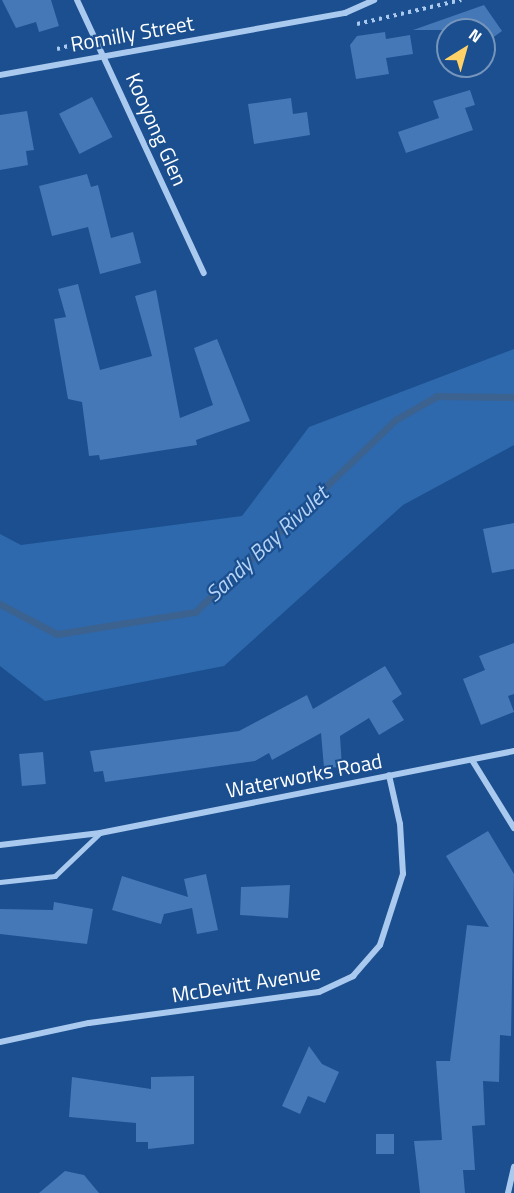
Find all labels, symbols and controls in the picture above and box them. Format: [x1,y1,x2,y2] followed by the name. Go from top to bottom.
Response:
[68,10,196,56] street label: Romilly Street
[436,18,496,78] north arrow
[464,22,487,48] text: N
[121,69,193,189] street label: Kooyong Glen
[201,481,333,607] water label: Sandy Bay Rivulet
[224,748,384,802] street label: Waterworks Road
[170,959,322,1007] street label: McDevitt Avenue

